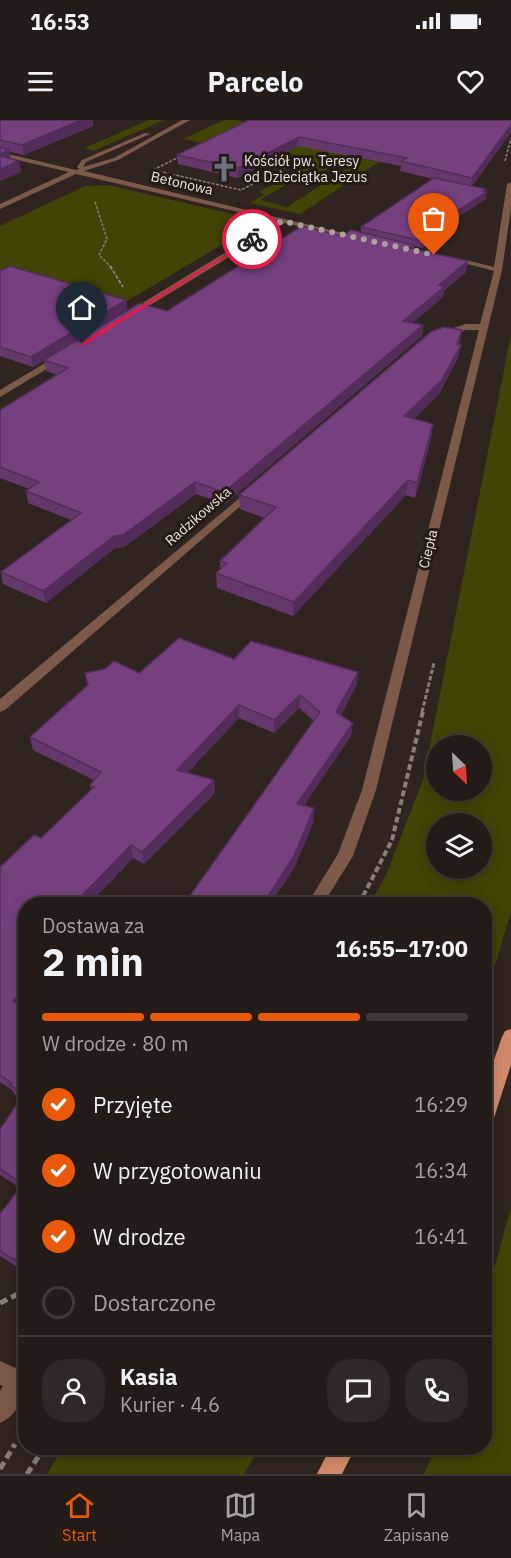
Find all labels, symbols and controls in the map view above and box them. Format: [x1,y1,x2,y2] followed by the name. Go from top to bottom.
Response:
[30,7,90,36] text: 16:53
[208,64,303,99] text: Parcelo
[24,65,57,98] icon: menu
[454,65,487,98] icon: heart
[244,152,368,186] place label: Kościół pw. Teresy od Dzieciątka Jezus
[209,154,239,184] church icon: Kościół pw. Teresy od Dzieciątka Jezus
[149,167,215,199] street label: Betonowa
[408,193,459,255] pin
[417,202,450,235] icon: bag
[222,209,282,269] courier
[236,223,269,256] icon: bike
[56,282,107,344] pin
[65,291,98,324] icon: home
[161,482,235,550] street label: Radzikowska
[415,527,442,570] street label: Ciepła
[426,735,492,801] north arrow
[426,735,492,879] map controls
[426,813,492,879] button: layers
[42,912,144,939] text: Dostawa za
[335,934,468,963] text: 16:55–17:00
[42,936,144,987] text: 2 min
[42,1030,188,1057] text: W drodze · 80 m
[42,1088,75,1121] icon: check
[93,1090,173,1119] text: Przyjęte
[414,1091,468,1118] text: 16:29
[42,1154,75,1187] icon: check
[93,1156,262,1185] text: W przygotowaniu
[414,1157,468,1184] text: 16:34
[42,1220,75,1253] icon: check
[93,1222,186,1251] text: W drodze
[414,1223,468,1250] text: 16:41
[93,1288,216,1317] text: Dostarczone
[42,1359,105,1422] button: person
[327,1359,390,1422] button: chat
[405,1359,468,1422] button: phone
[120,1362,178,1391] text: Kasia
[120,1391,220,1418] text: Kurier · 4.6
[62,1489,97,1545] tab: Start
[221,1489,260,1545] tab: Mapa
[384,1489,449,1545] tab: Zapisane

